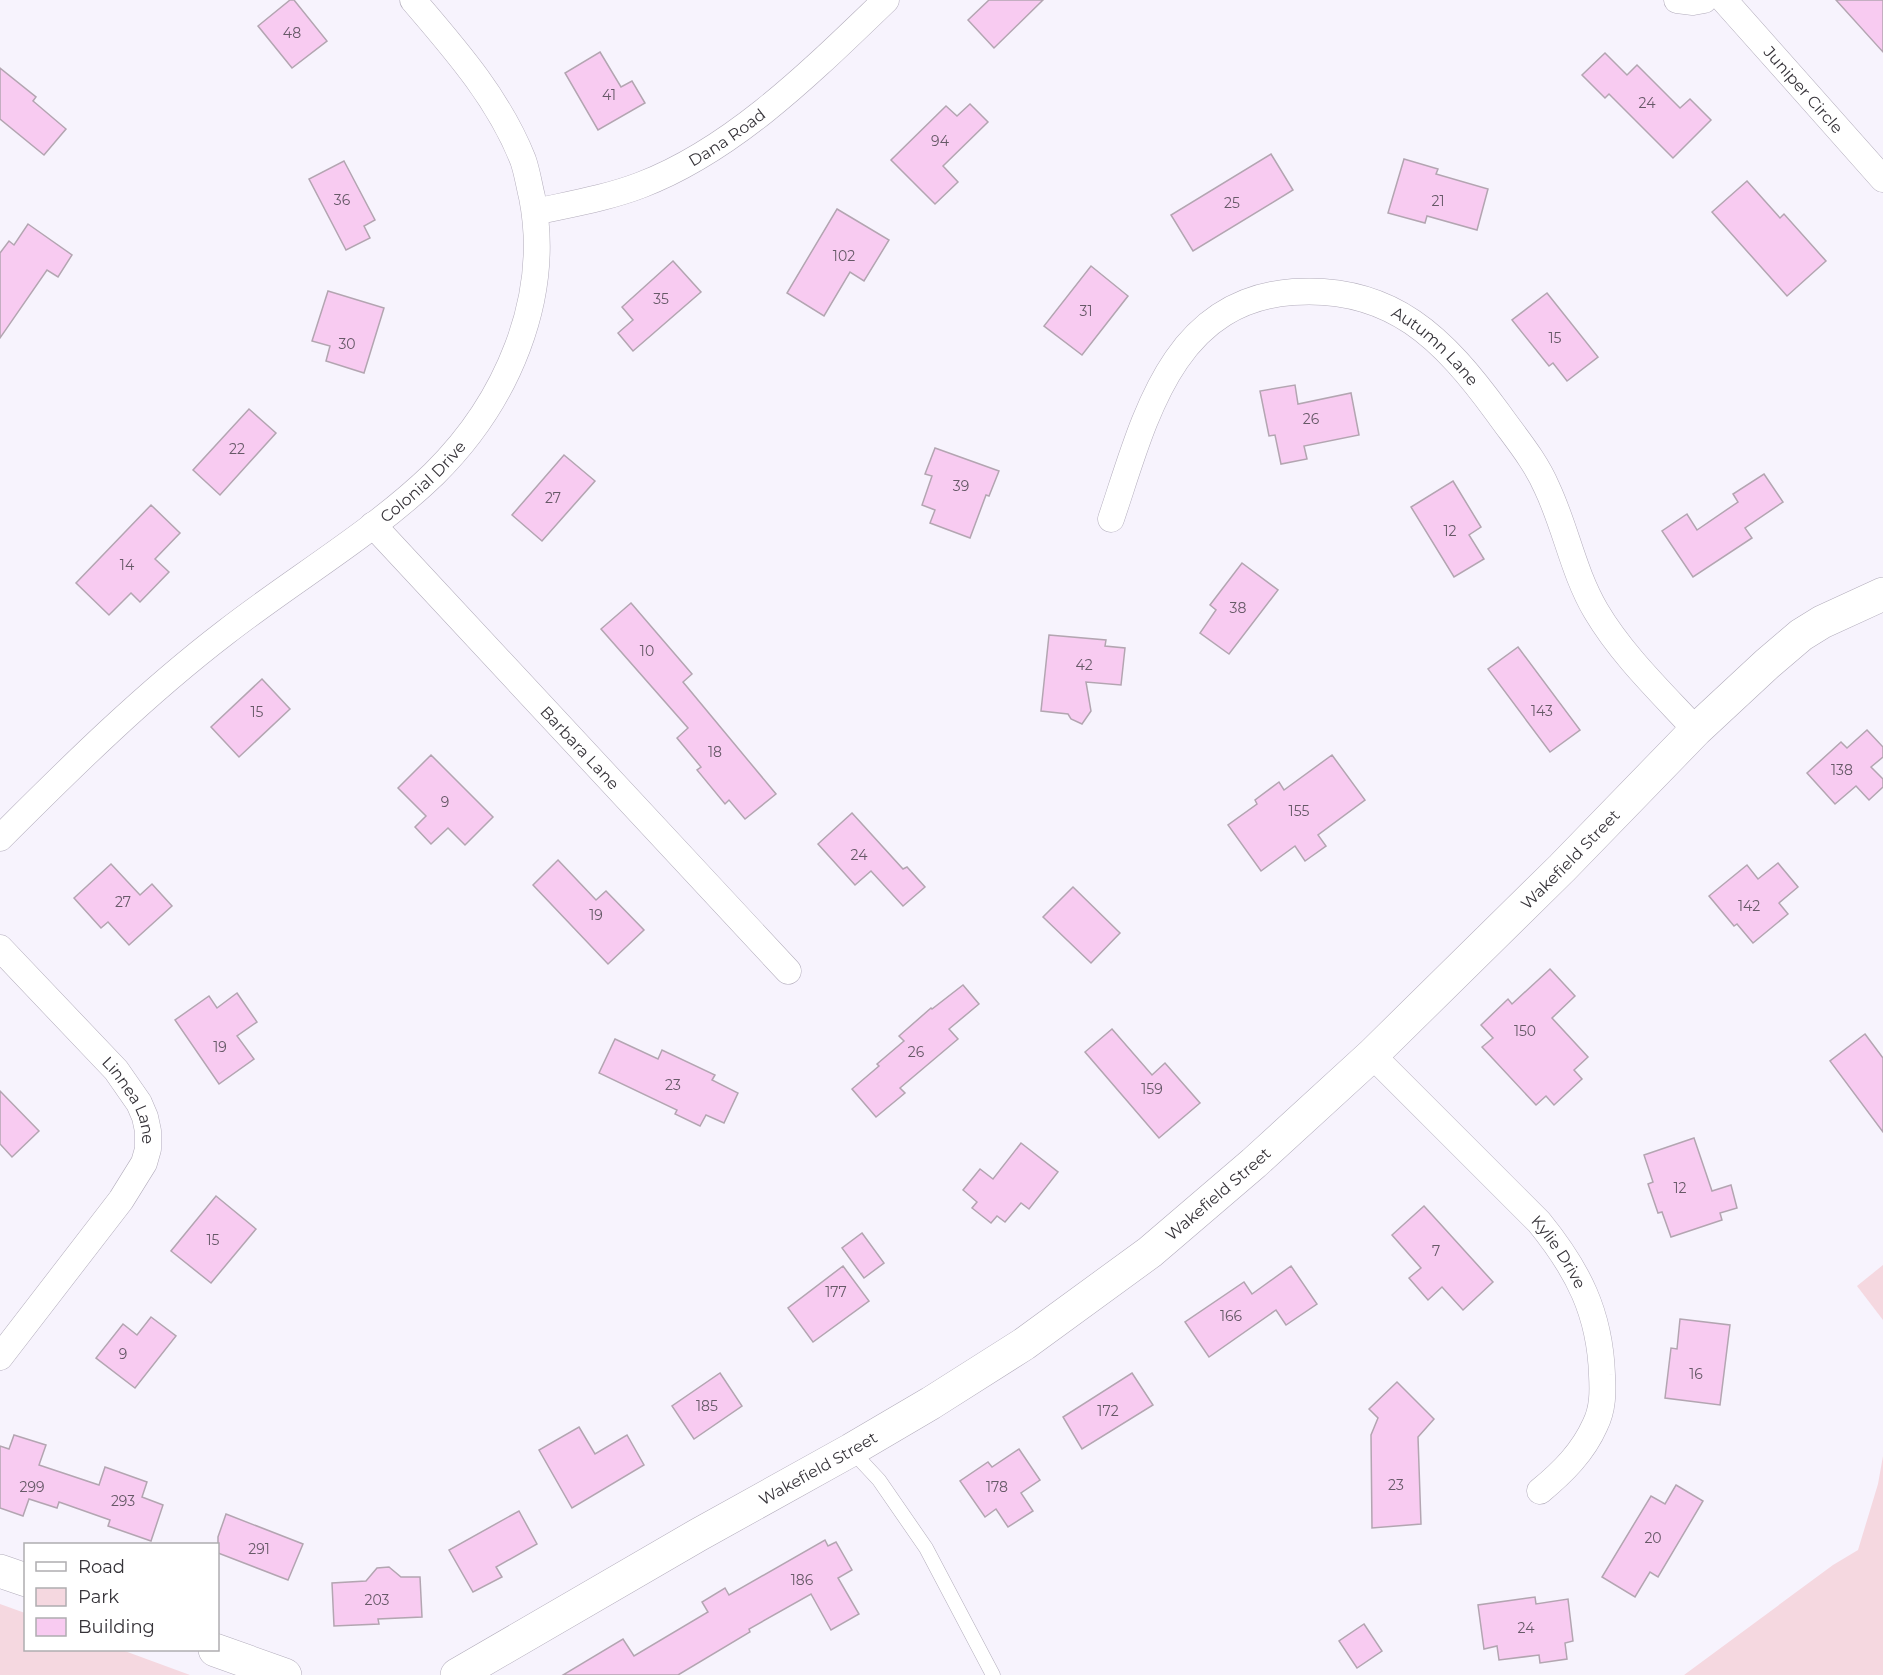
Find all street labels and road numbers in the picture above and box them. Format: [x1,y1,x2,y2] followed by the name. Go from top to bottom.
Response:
[1759,42,1847,137] street label: Juniper Circle
[685,105,769,171] street label: Dana Road
[1388,303,1482,390] street label: Autumn Lane
[376,437,470,527] street label: Colonial Drive
[536,702,623,793] street label: Barbara Lane
[1517,805,1624,913] street label: Wakefield Street
[98,1053,157,1144] street label: Linnea Lane
[1162,1143,1275,1245] street label: Wakefield Street
[1527,1211,1590,1292] street label: Kylie Drive
[756,1428,881,1509] street label: Wakefield Street

